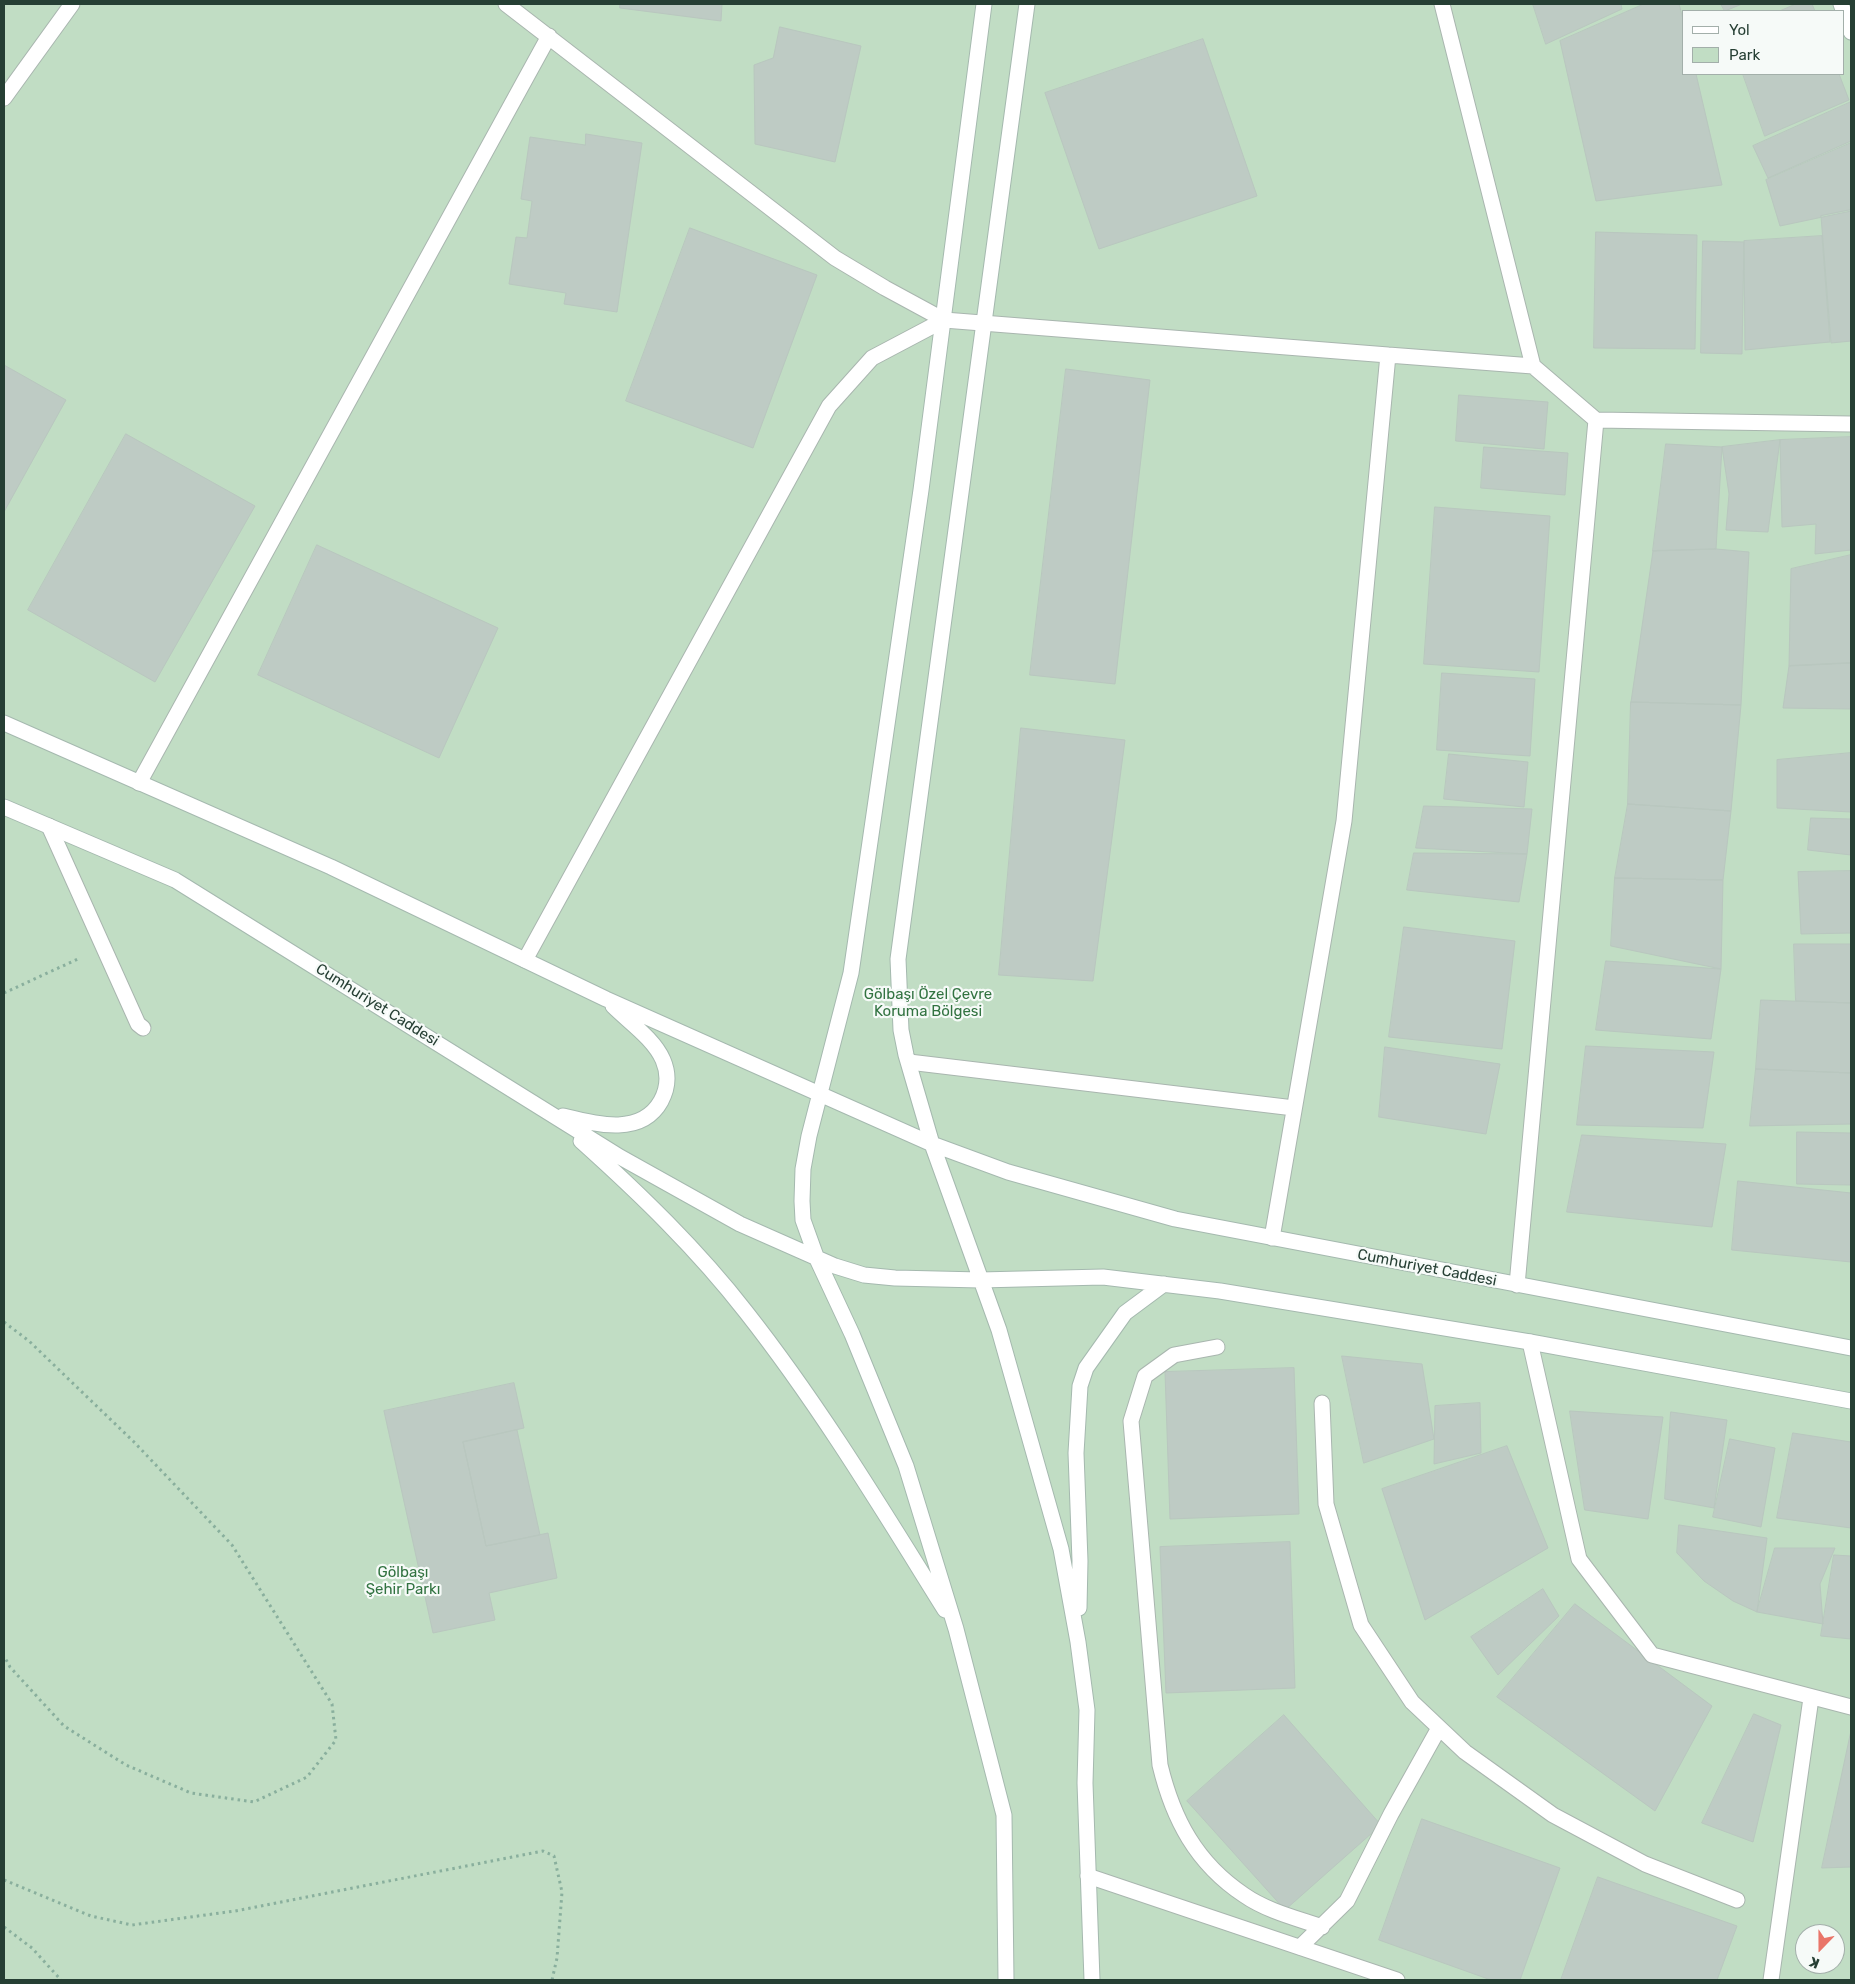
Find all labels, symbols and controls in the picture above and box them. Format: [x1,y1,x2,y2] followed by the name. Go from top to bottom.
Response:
[1682,10,1845,75] legend
[1729,21,1750,39] text: Yol
[1729,46,1760,64] text: Park
[312,960,442,1050] street label: Cumhuriyet Caddesi
[864,986,992,1021] park label: Gölbaşı Özel Çevre Koruma Bölgesi
[1356,1246,1498,1290] street label: Cumhuriyet Caddesi
[366,1564,440,1599] park label: Gölbaşı Şehir Parkı
[1795,1924,1845,1974] north arrow
[1807,1953,1822,1972] text: K

